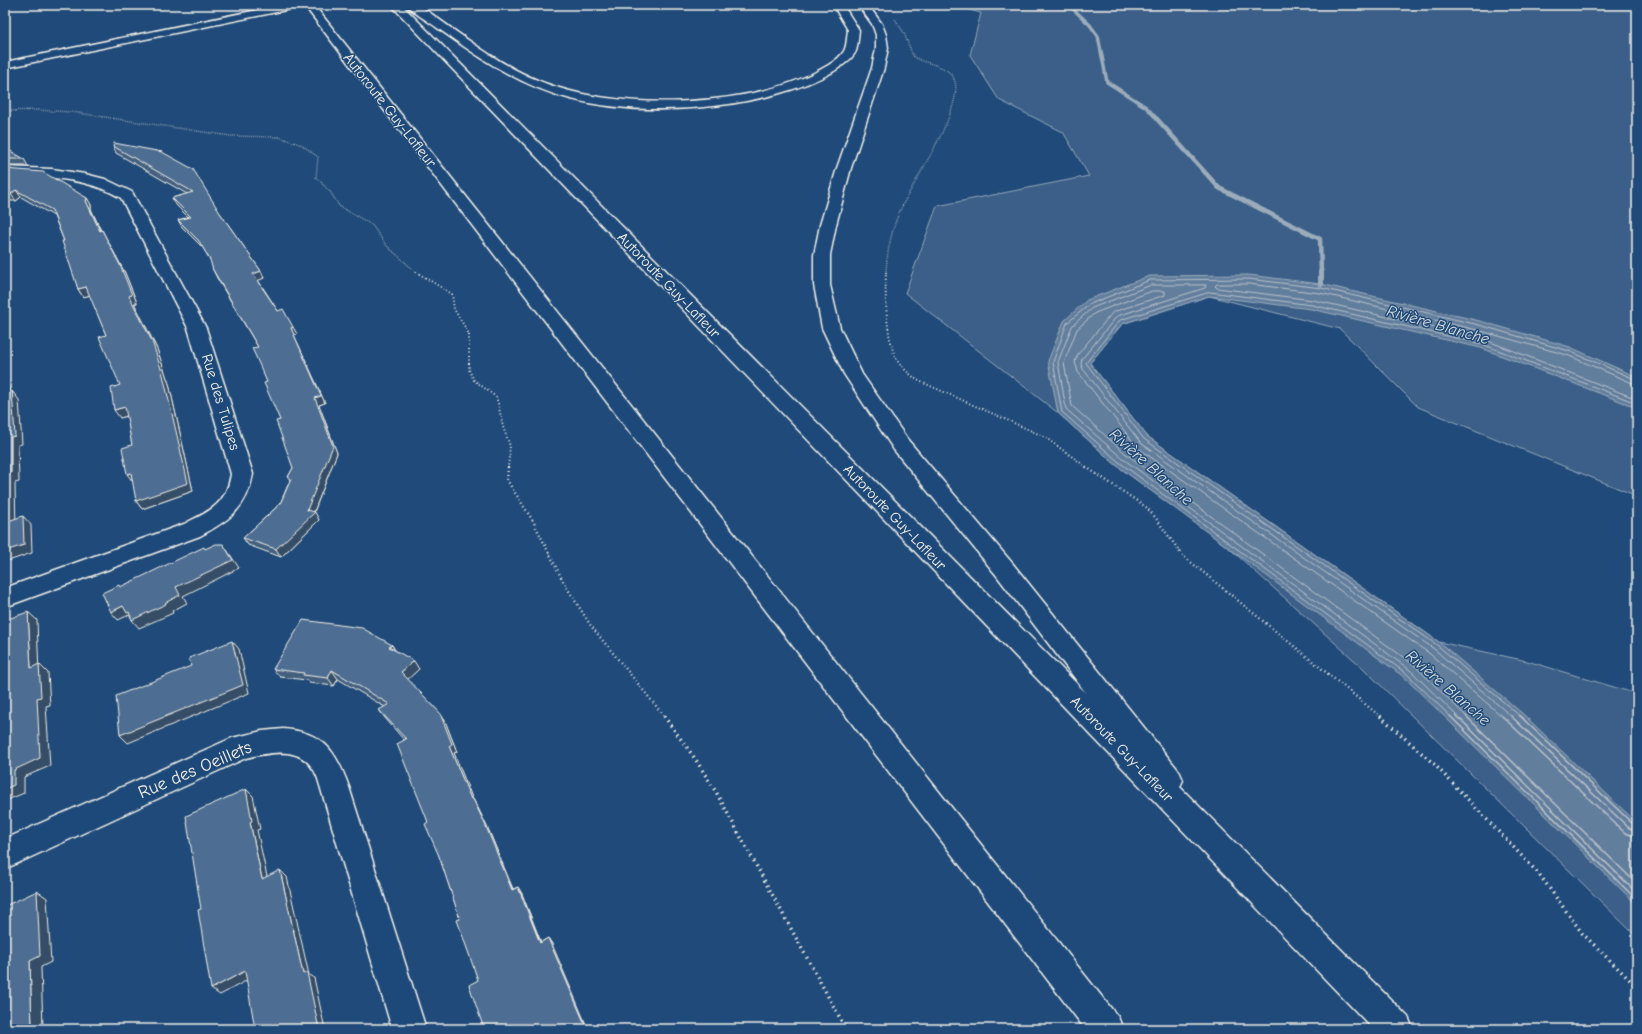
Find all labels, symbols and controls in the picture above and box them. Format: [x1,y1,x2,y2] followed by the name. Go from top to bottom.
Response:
[340,49,440,171] street label: Autoroute Guy-Lafleur
[614,228,724,342] street label: Autoroute Guy-Lafleur
[1385,302,1491,348] water label: Rivière Blanche
[198,352,244,452] street label: Rue des Tulipes
[1106,425,1196,509] water label: Rivière Blanche
[840,460,950,574] street label: Autoroute Guy-Lafleur
[1402,647,1494,729] water label: Rivière Blanche
[1067,692,1177,806] street label: Autoroute Guy-Lafleur
[135,737,255,803] street label: Rue des Oeillets

